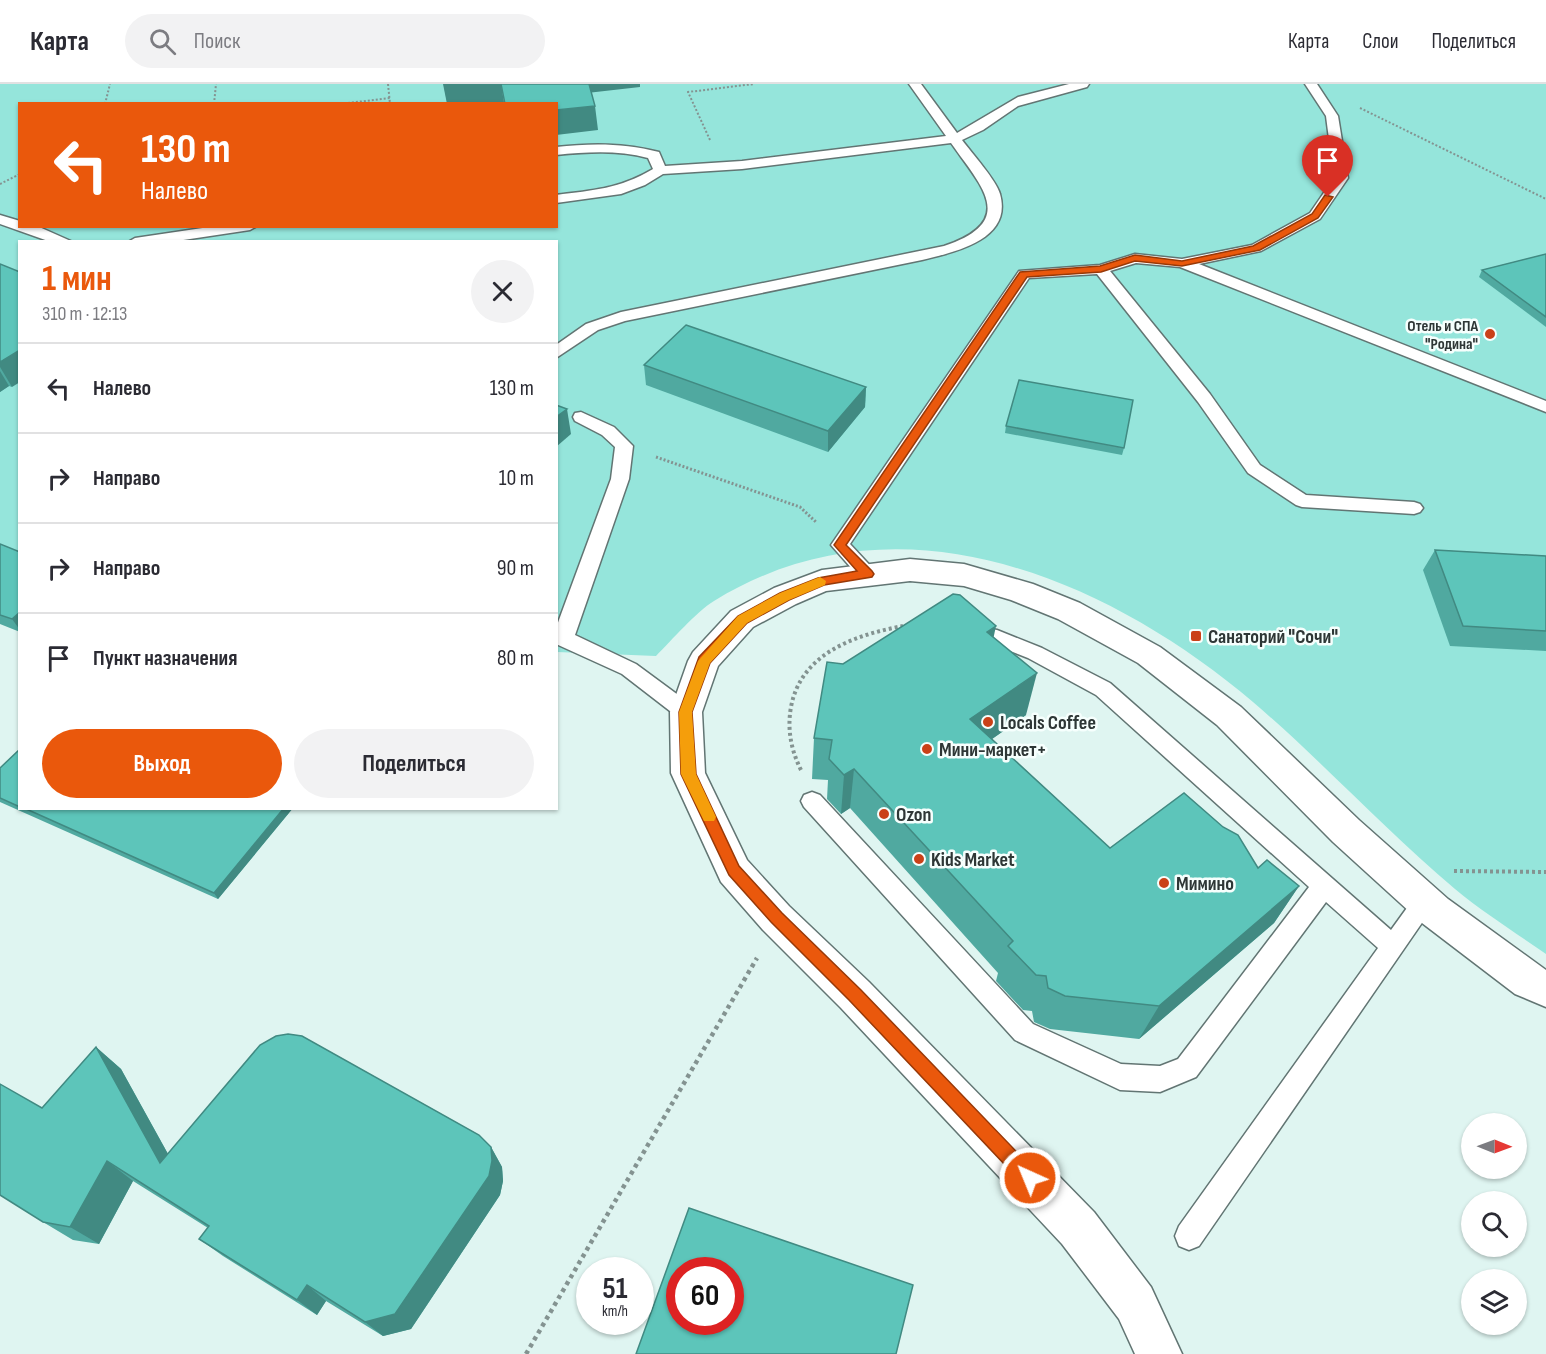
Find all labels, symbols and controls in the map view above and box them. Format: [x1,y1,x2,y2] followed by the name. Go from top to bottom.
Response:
[125,14,545,68] search box
[30,25,89,58] text: Карта
[146,25,179,58] icon: search
[194,28,240,55] text: Поиск
[1288,29,1329,54] text: Карта
[1362,29,1398,54] text: Слои
[1431,29,1516,54] text: Поделиться
[141,124,231,175] text: 130 m
[42,126,120,204] icon: left
[1302,135,1353,197] pin
[1311,144,1344,177] icon: arrive
[141,175,208,207] text: Налево
[42,258,112,301] text: 1 мин
[471,260,534,323] button: close
[42,302,127,326] text: 310 m · 12:13
[1407,317,1478,354] place label: Отель и СПА "Родина"
[1483,327,1497,341] marker: Отель и СПА "Родина"
[42,372,75,405] icon: left
[93,375,151,402] text: Налево
[490,375,534,402] text: 130 m
[42,462,75,495] icon: right
[93,465,160,492] text: Направо
[499,465,534,492] text: 10 m
[42,552,75,585] icon: right
[93,555,160,582] text: Направо
[497,555,534,582] text: 90 m
[1208,625,1338,649] place label: Санаторий "Сочи"
[1189,629,1203,643] marker: Санаторий "Сочи"
[42,642,75,675] icon: arrive
[93,645,237,672] text: Пункт назначения
[497,645,534,672] text: 80 m
[1000,711,1096,735] place label: Locals Coffee
[981,715,995,729] marker: Locals Coffee
[42,729,282,798] button: Выход
[294,729,534,798] button: Поделиться
[939,738,1046,762] place label: Мини-маркет+
[920,742,934,756] marker: Мини-маркет+
[896,803,931,827] place label: Ozon
[877,807,891,821] marker: Ozon
[931,848,1015,872] place label: Kids Market
[912,852,926,866] marker: Kids Market
[1176,872,1234,896] place label: Мимино
[1157,876,1171,890] marker: Мимино
[1461,1113,1527,1179] north arrow
[1461,1113,1527,1335] map controls
[998,1146,1062,1210] position arrow
[1461,1191,1527,1257] button: search
[666,1257,744,1335] speed limit sign: 60
[1461,1269,1527,1335] button: layers
[603,1271,627,1307] text: 51
[602,1302,628,1321] text: km/h

